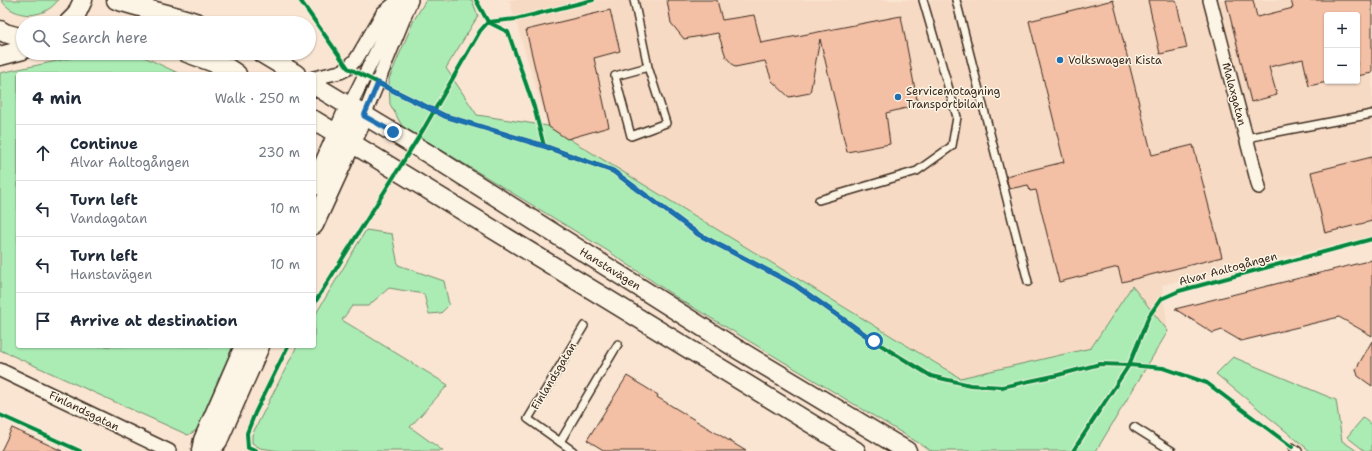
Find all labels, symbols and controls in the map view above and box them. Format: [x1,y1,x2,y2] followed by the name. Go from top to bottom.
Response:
[1324,12,1360,84] map controls
[1324,12,1360,48] button: +
[16,16,316,60] search box
[30,27,52,49] icon: search
[62,28,148,48] text: Search here
[1324,48,1360,84] button: −
[1068,53,1162,68] place label: Volkswagen Kista
[1055,55,1065,65] marker: Volkswagen Kista
[1218,61,1250,127] street label: Malaxgatan
[906,84,1001,112] place label: Servicemotagning Transportbilan
[32,87,82,109] text: 4 min
[215,90,300,107] text: Walk · 250 m
[893,92,903,102] marker: Servicemotagning Transportbilan
[384,123,402,141] route end
[70,134,138,154] text: Continue
[32,142,54,164] icon: ahead
[258,144,300,161] text: 230 m
[70,154,190,171] text: Alvar Aaltogången
[70,190,138,210] text: Turn left
[32,198,54,220] icon: left
[270,200,300,217] text: 10 m
[70,210,147,227] text: Vandagatan
[577,244,644,294] street label: Hanstavägen
[70,246,138,266] text: Turn left
[1177,249,1279,289] street label: Alvar Aaltogången
[32,254,54,276] icon: left
[270,256,300,273] text: 10 m
[70,266,152,283] text: Hanstavägen
[32,310,54,332] icon: arrive
[70,311,238,331] text: Arrive at destination
[865,332,883,350] route start
[528,339,580,413] street label: Finlandsgatan
[46,388,122,435] street label: Finlandsgatan

